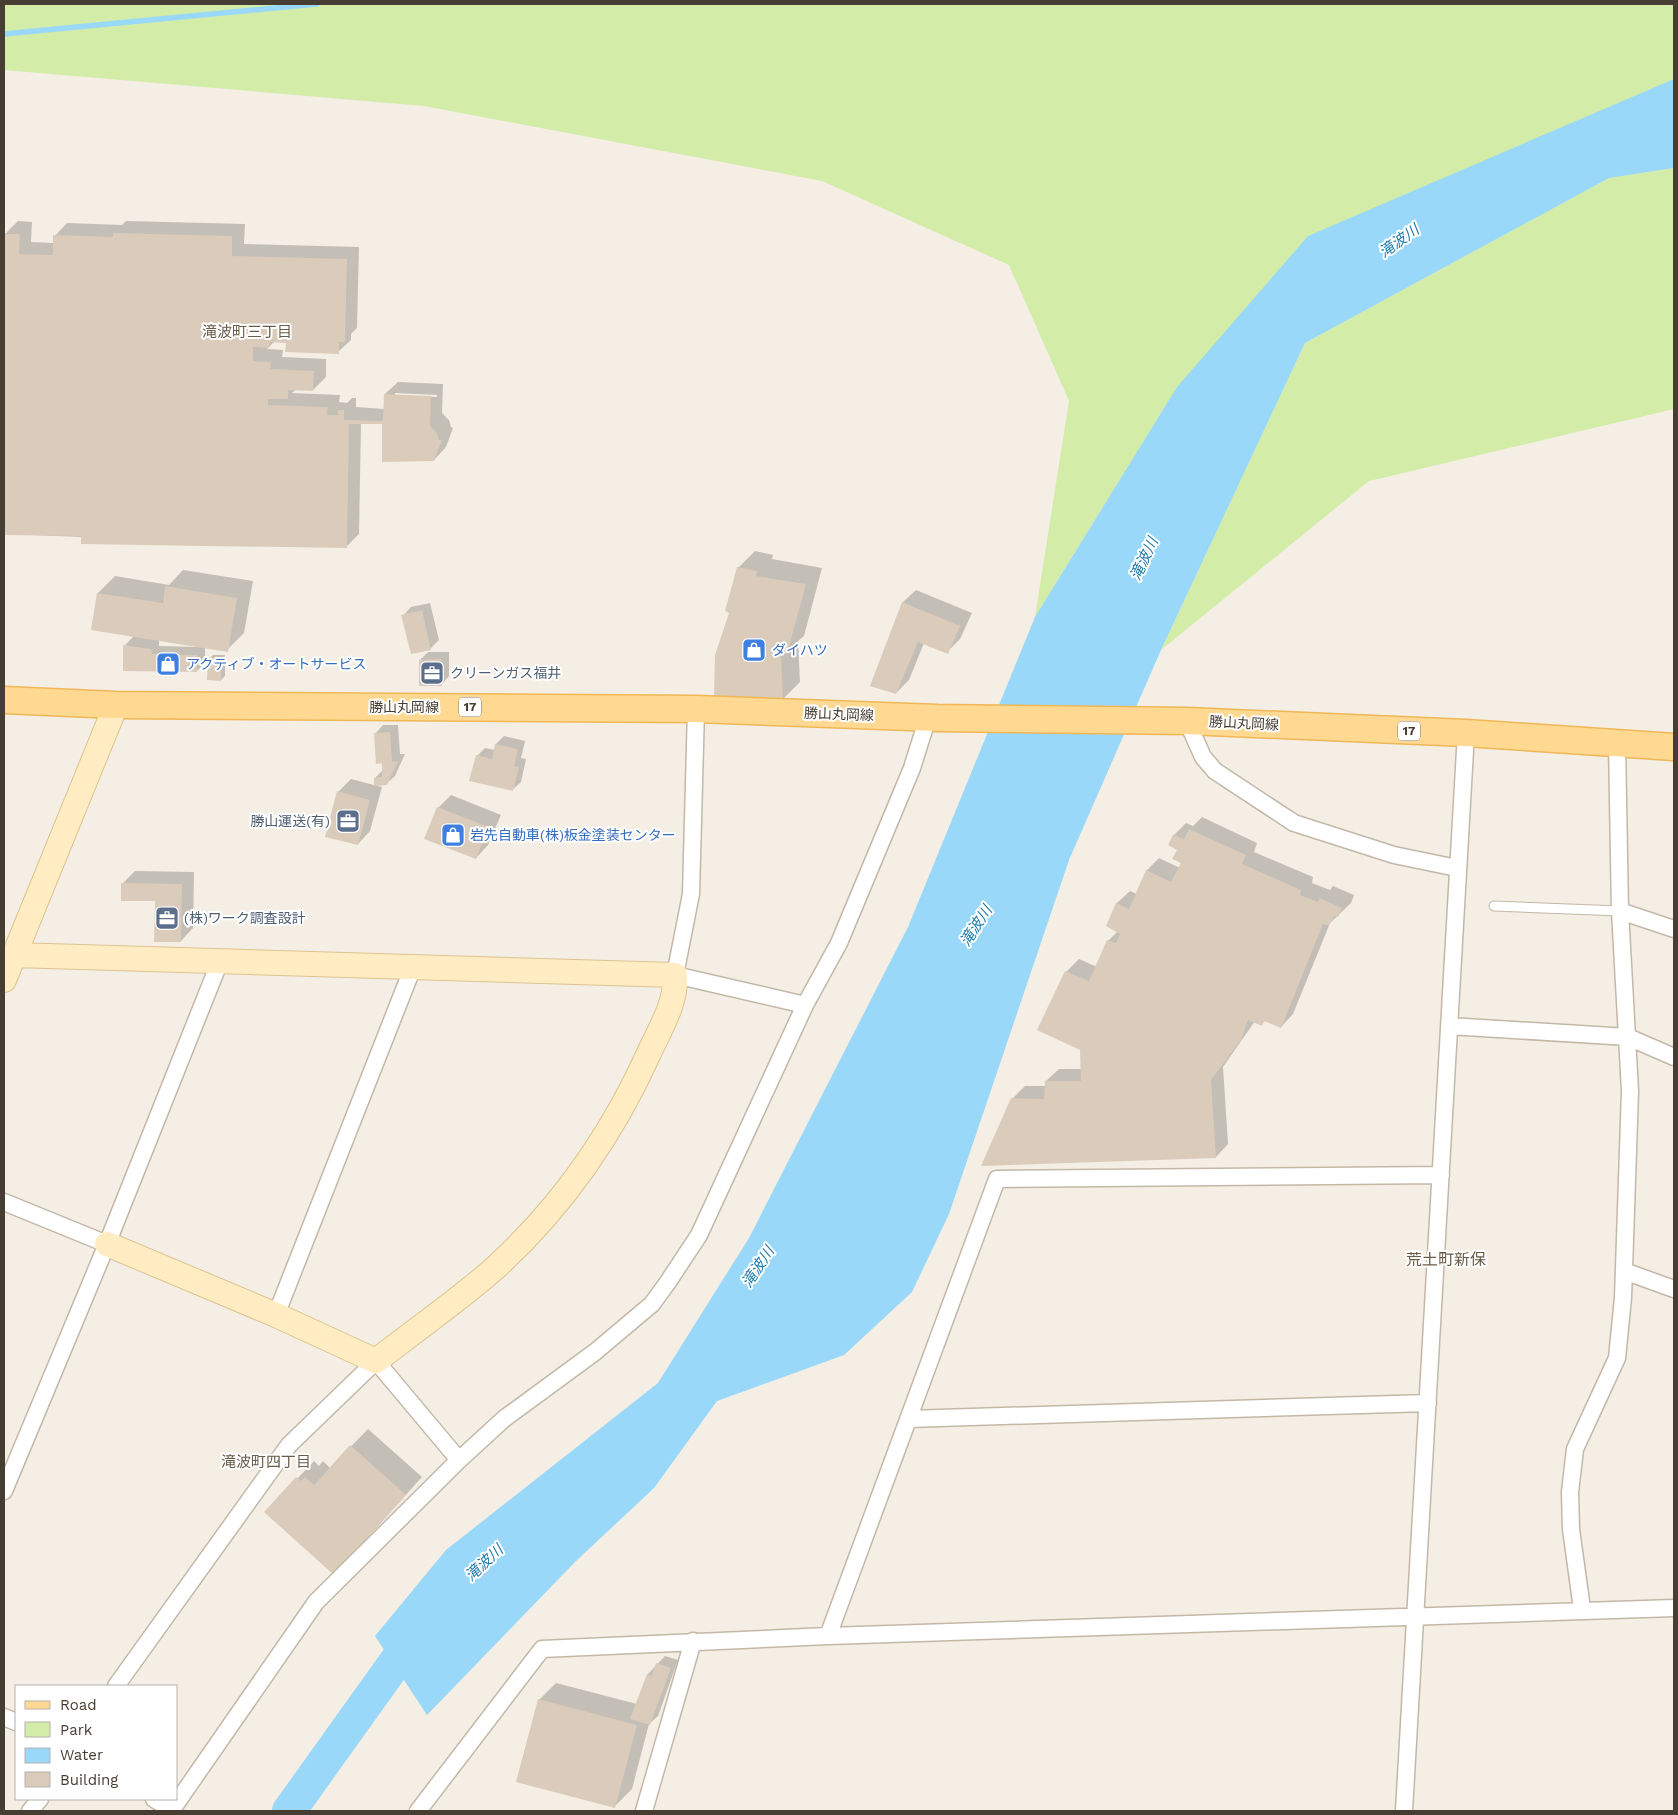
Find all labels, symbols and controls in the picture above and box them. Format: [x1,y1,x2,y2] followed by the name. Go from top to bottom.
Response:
[1376,219,1424,262] water label: 滝波川
[202,323,292,341] district label: 滝波町三丁目
[1126,533,1163,583] water label: 滝波川
[741,637,767,663] shop icon: ダイハツ
[772,642,828,658] place label: ダイハツ
[155,651,181,677] shop icon: アクティブ・オートサービス
[186,656,366,672] place label: アクティブ・オートサービス
[419,660,445,686] office icon: クリーンガス福井
[450,665,561,681] place label: クリーンガス福井
[459,698,481,716] road number: 17
[369,699,439,715] street label: 勝山丸岡線
[804,705,874,723] street label: 勝山丸岡線
[1209,713,1279,733] street label: 勝山丸岡線
[1398,721,1420,740] road number: 17
[335,808,361,834] office icon: 勝山運送(有)
[250,813,330,829] place label: 勝山運送(有)
[440,822,466,848] shop icon: 岩先自動車(株)板金塗装センター
[470,827,676,843] place label: 岩先自動車(株)板金塗装センター
[956,901,997,950] water label: 滝波川
[154,905,180,931] office icon: (株)ワーク調査設計
[184,910,306,926] place label: (株)ワーク調査設計
[738,1242,779,1291] water label: 滝波川
[1406,1250,1486,1269] district label: 荒土町新保
[221,1453,311,1471] district label: 滝波町四丁目
[461,1540,508,1585] water label: 滝波川
[15,1685,178,1800] legend
[60,1696,97,1714] text: Road
[60,1721,93,1739] text: Park
[60,1746,103,1764] text: Water
[60,1771,118,1789] text: Building

